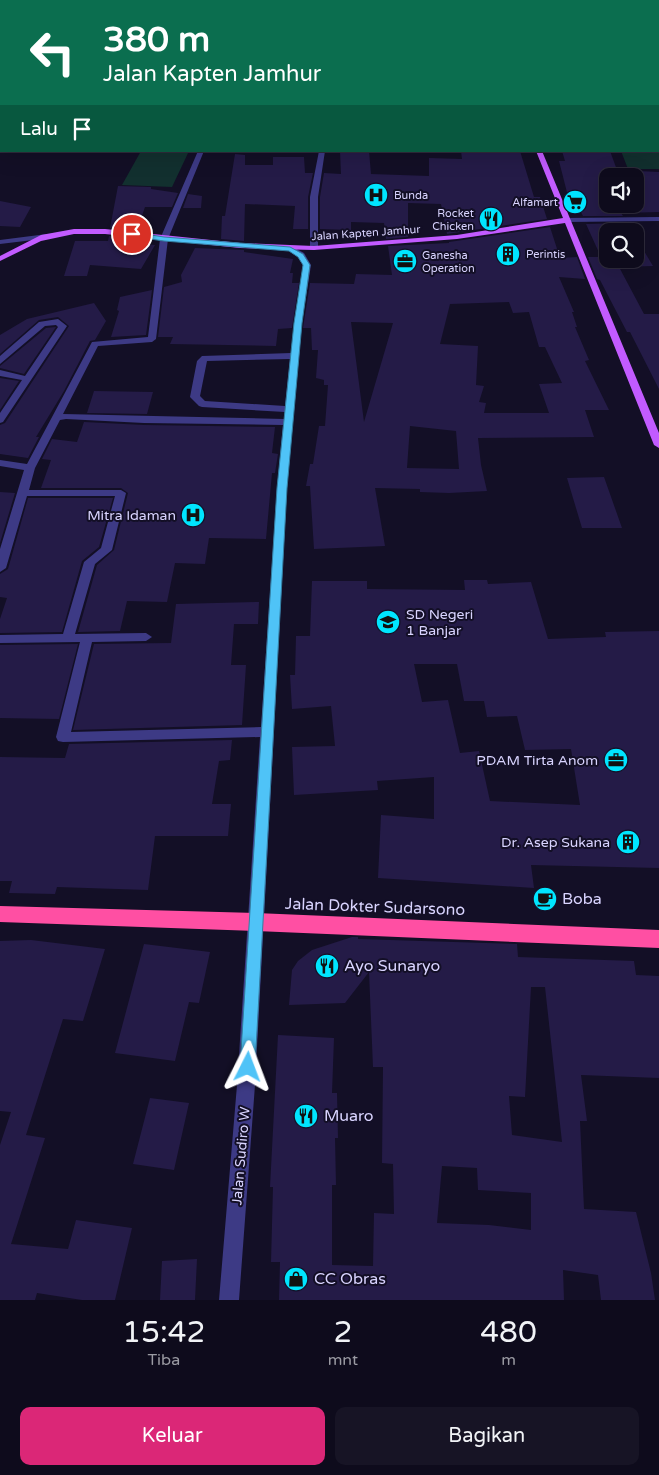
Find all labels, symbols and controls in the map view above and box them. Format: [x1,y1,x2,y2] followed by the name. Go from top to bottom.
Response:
[103,19,210,61] text: 380 m
[20,20,85,85] icon: left
[103,61,321,87] text: Jalan Kapten Jamhur
[68,115,96,143] icon: arrive
[20,118,58,140] text: Lalu
[599,168,644,268] map controls
[599,168,644,213] button: sound
[363,182,389,208] hospital icon: Bunda
[394,189,428,202] place label: Bunda
[562,189,588,215] supermarket icon: Alfamart
[512,196,558,209] place label: Alfamart
[478,206,504,232] restaurant icon: Rocket Chicken
[432,207,474,233] place label: Rocket Chicken
[111,213,153,255] pin
[118,220,146,248] icon: arrive
[311,223,422,243] street label: Jalan Kapten Jamhur
[599,223,644,268] button: search
[495,241,521,267] building icon: Perintis
[392,248,418,274] office icon: Ganesha Operation
[526,248,565,261] place label: Perintis
[422,249,475,275] place label: Ganesha Operation
[180,502,206,528] hospital icon: Mitra Idaman
[87,507,176,524] place label: Mitra Idaman
[406,606,473,639] place label: SD Negeri 1 Banjar
[375,609,401,635] school or university icon: SD Negeri 1 Banjar
[603,747,629,773] office icon: PDAM Tirta Anom
[476,752,598,769] place label: PDAM Tirta Anom
[615,829,641,855] building icon: Dr. Asep Sukana
[501,834,610,851] place label: Dr. Asep Sukana
[532,886,558,912] cafe icon: Boba
[562,889,602,909] place label: Boba
[285,894,465,920] street label: Jalan Dokter Sudarsono
[314,953,340,979] restaurant icon: Ayo Sunaryo
[344,956,440,976] place label: Ayo Sunaryo
[221,1040,273,1092] position arrow
[293,1103,319,1129] restaurant icon: Muaro
[228,1106,254,1206] street label: Jalan Sudiro W
[324,1106,374,1126] place label: Muaro
[283,1266,309,1292] shop icon: CC Obras
[314,1269,386,1289] place label: CC Obras
[122,1314,205,1351] text: 15:42
[333,1314,352,1351] text: 2
[480,1314,537,1351] text: 480
[147,1350,180,1370] text: Tiba
[328,1350,358,1370] text: mnt
[501,1350,516,1370] text: m
[20,1407,325,1465] button: Keluar
[335,1407,639,1465] button: Bagikan

